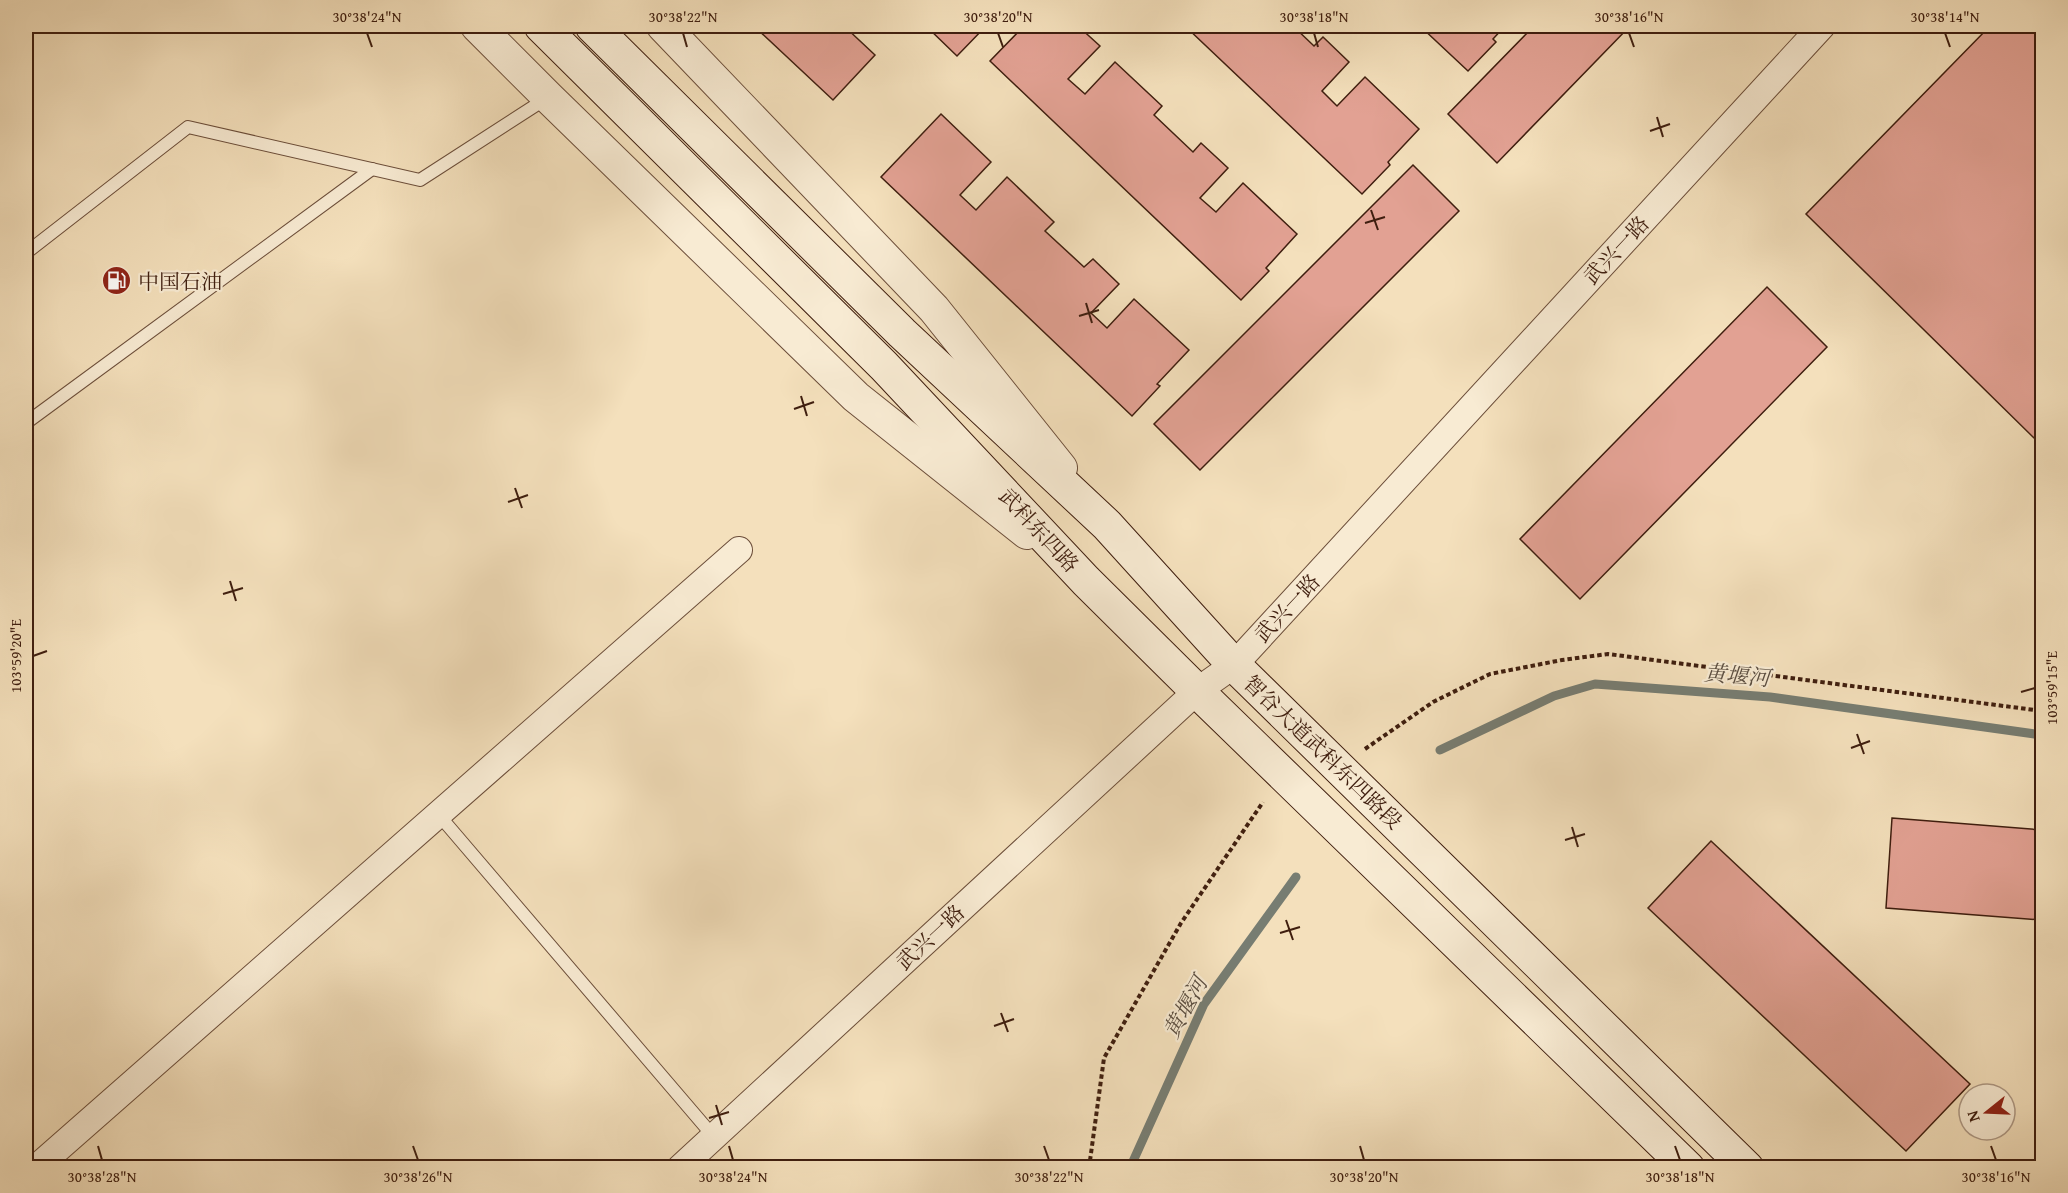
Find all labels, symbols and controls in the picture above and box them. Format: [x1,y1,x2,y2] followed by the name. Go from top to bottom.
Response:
[333,6,402,27] text: 30°38'24"N
[649,6,718,27] text: 30°38'22"N
[964,6,1033,27] text: 30°38'20"N
[1280,6,1349,27] text: 30°38'18"N
[1595,6,1664,27] text: 30°38'16"N
[1911,6,1980,27] text: 30°38'14"N
[1576,209,1656,291] street label: 武兴一路
[101,265,133,297] fuel station icon: 中国石油
[138,266,222,297] place label: 中国石油
[992,481,1086,579] street label: 武科东四路
[1247,567,1327,649] street label: 武兴一路
[5,619,26,693] text: 103°59'20"E
[2041,651,2062,725] text: 103°59'15"E
[1703,656,1775,694] water label: 黄堰河
[1237,668,1409,836] street label: 智谷大道武科东四路段
[889,897,971,977] street label: 武兴一路
[1155,967,1217,1044] water label: 黄堰河
[1957,1082,2017,1142] north arrow
[1960,1108,1986,1125] text: N
[68,1166,137,1187] text: 30°38'28"N
[384,1166,453,1187] text: 30°38'26"N
[699,1166,768,1187] text: 30°38'24"N
[1015,1166,1084,1187] text: 30°38'22"N
[1330,1166,1399,1187] text: 30°38'20"N
[1646,1166,1715,1187] text: 30°38'18"N
[1962,1166,2031,1187] text: 30°38'16"N

